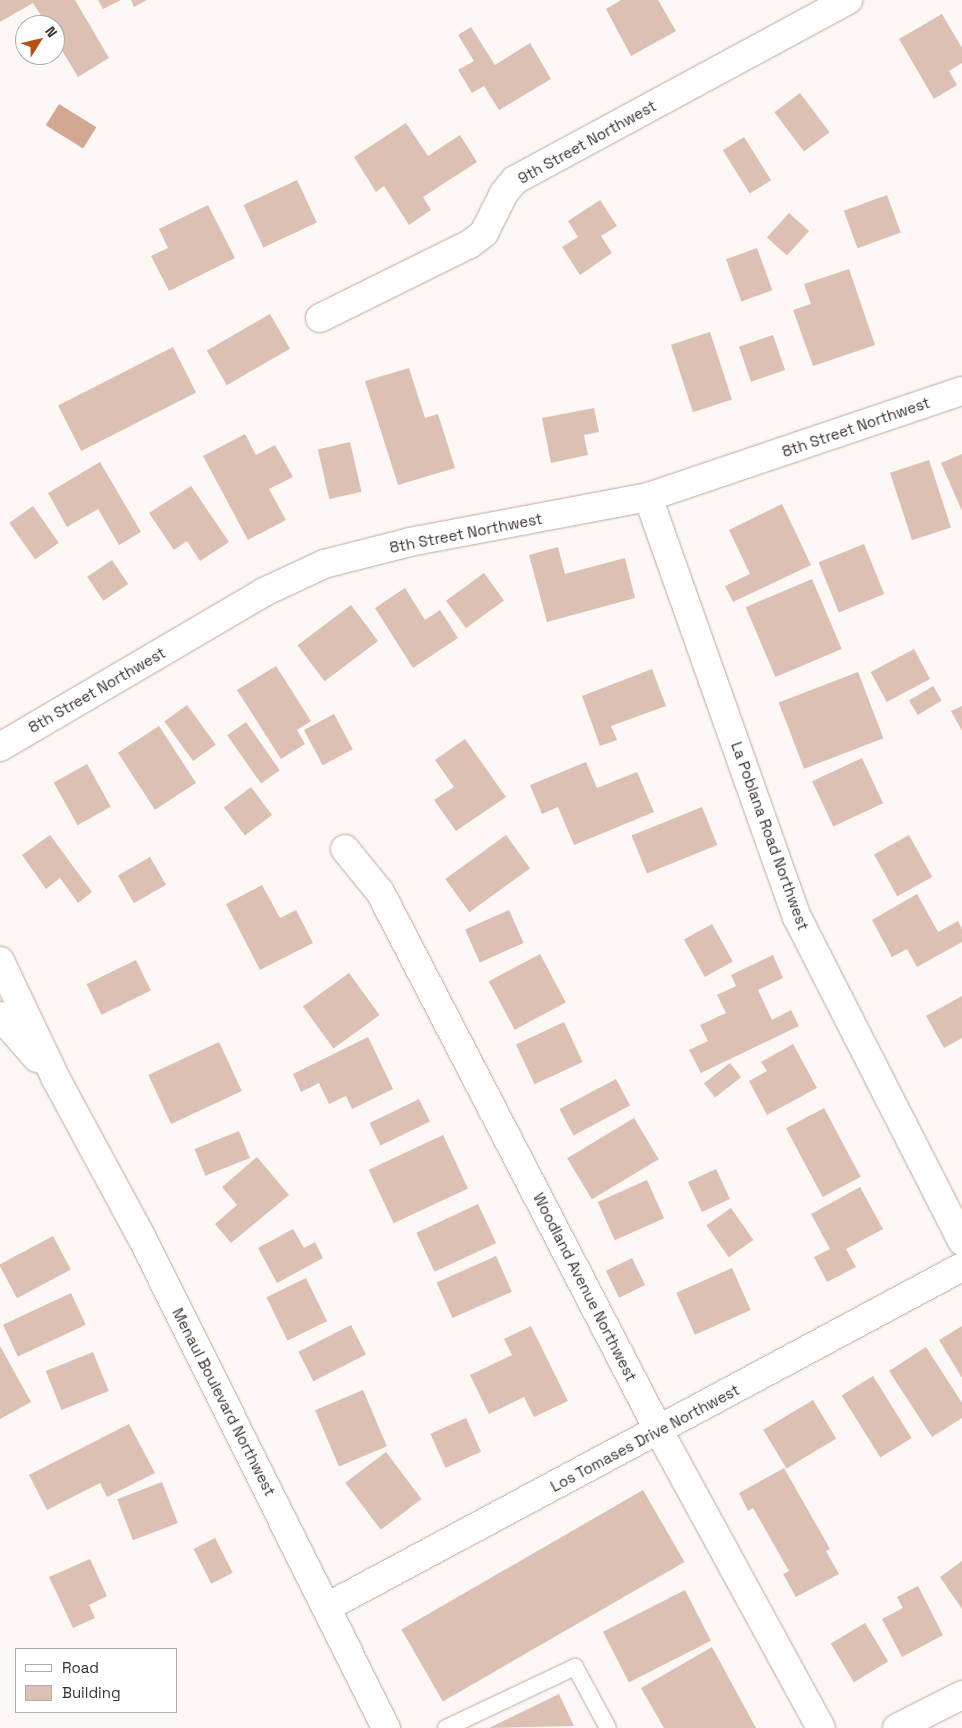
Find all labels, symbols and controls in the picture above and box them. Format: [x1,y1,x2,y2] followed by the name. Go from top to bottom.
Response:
[15,15,65,65] north arrow
[41,23,61,41] text: N
[515,97,659,187] street label: 9th Street Northwest
[780,393,932,461] street label: 8th Street Northwest
[388,509,544,557] street label: 8th Street Northwest
[25,643,169,737] street label: 8th Street Northwest
[727,739,813,933] street label: La Poblana Road Northwest
[529,1190,641,1384] street label: Woodland Avenue Northwest
[169,1305,279,1499] street label: Menaul Boulevard Northwest
[547,1380,743,1496] street label: Los Tomases Drive Northwest
[15,1648,178,1713] legend
[62,1658,99,1677] text: Road
[62,1683,121,1702] text: Building

